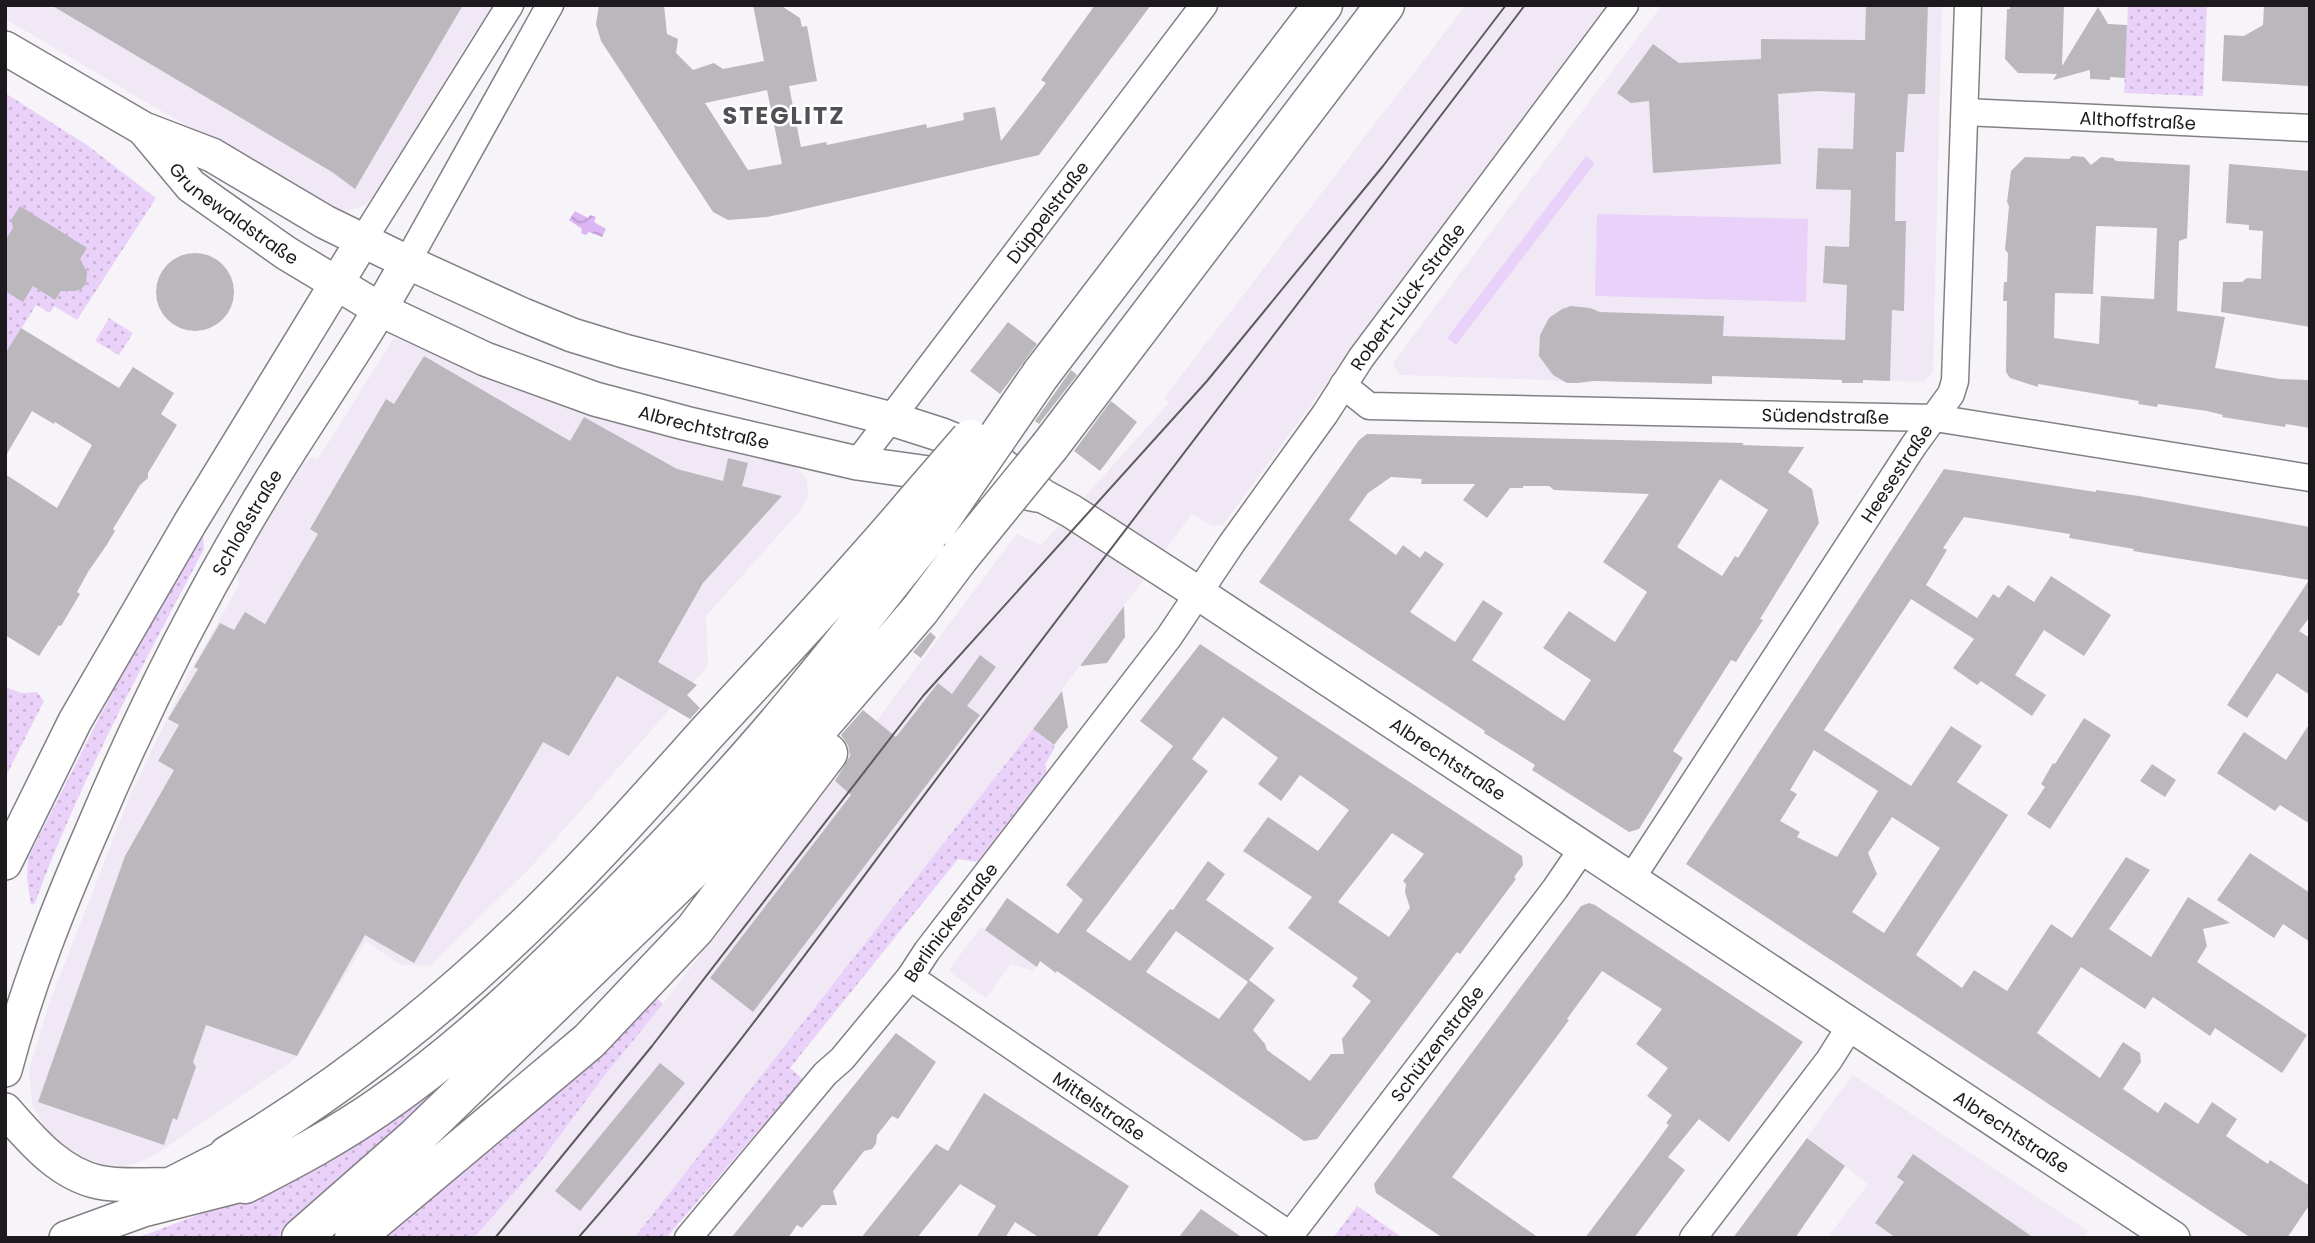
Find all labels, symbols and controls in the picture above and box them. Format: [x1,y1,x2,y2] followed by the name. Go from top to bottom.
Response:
[722,99,846,132] district label: STEGLITZ
[2079,105,2197,135] street label: Althoffstraße
[1000,156,1094,268] street label: Düppelstraße
[164,157,303,270] street label: Grunewaldstraße
[1344,218,1470,375] street label: Robert-Lück-Straße
[636,399,772,455] street label: Albrechtstraße
[1761,402,1889,430] street label: Südendstraße
[1854,418,1938,527] street label: Heesestraße
[205,464,287,580] street label: Schloßstraße
[1385,711,1511,806] street label: Albrechtstraße
[898,857,1003,987] street label: Berlinickestraße
[1384,980,1489,1107] street label: Schützenstraße
[1048,1065,1151,1146] street label: Mittelstraße
[1949,1084,2075,1179] street label: Albrechtstraße

